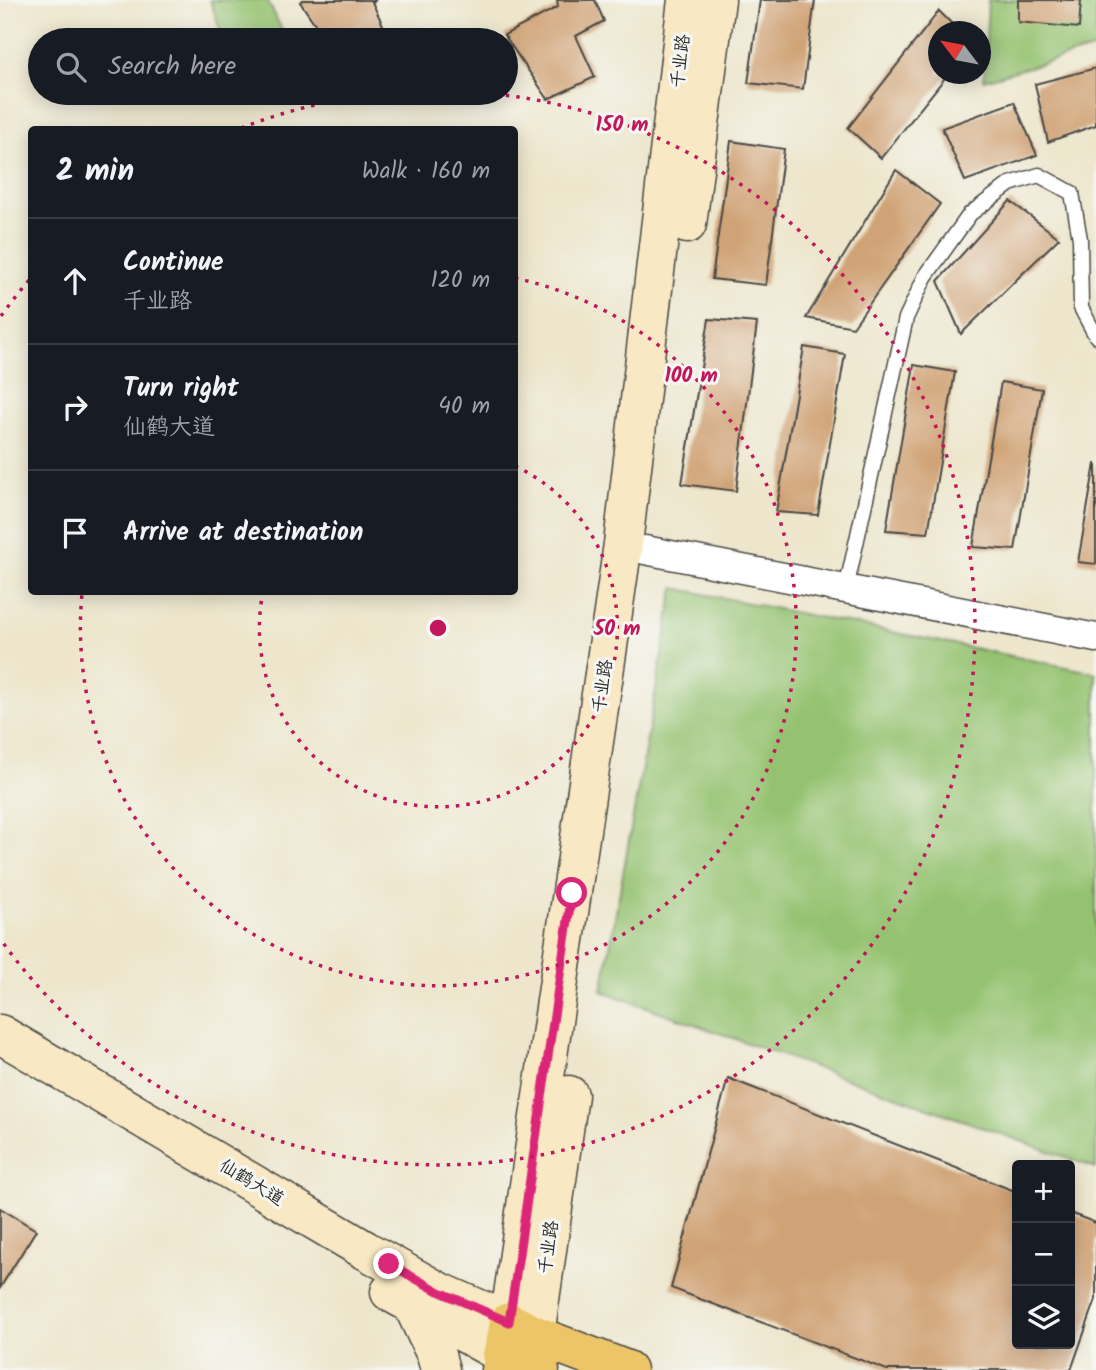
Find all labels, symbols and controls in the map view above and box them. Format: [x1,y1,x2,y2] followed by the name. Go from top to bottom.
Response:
[928,21,991,84] north arrow
[28,28,518,105] search box
[664,33,699,90] street label: 千业路
[108,46,236,88] text: Search here
[52,48,90,86] icon: search
[595,109,649,142] text: 150 m
[56,148,134,196] text: 2 min
[362,154,490,190] text: Walk · 160 m
[123,242,224,284] text: Continue
[56,262,94,300] icon: ahead
[430,263,490,299] text: 120 m
[123,284,192,320] text: 千业路
[664,360,718,393] text: 100 m
[123,368,239,410] text: Turn right
[56,388,94,426] icon: right
[438,389,490,425] text: 40 m
[123,410,215,446] text: 仙鹤大道
[123,512,363,554] text: Arrive at destination
[56,514,94,552] icon: arrive
[593,613,640,646] text: 50 m
[426,616,450,640] centre of rings
[585,657,622,715] street label: 千业路
[556,877,587,908] route start
[213,1152,290,1214] street label: 仙鹤大道
[1012,1160,1075,1349] map controls
[1012,1160,1075,1223] button: +
[531,1218,568,1276] street label: 千业路
[1012,1223,1075,1286] button: −
[373,1248,404,1279] route end
[1012,1286,1075,1349] button: layers

